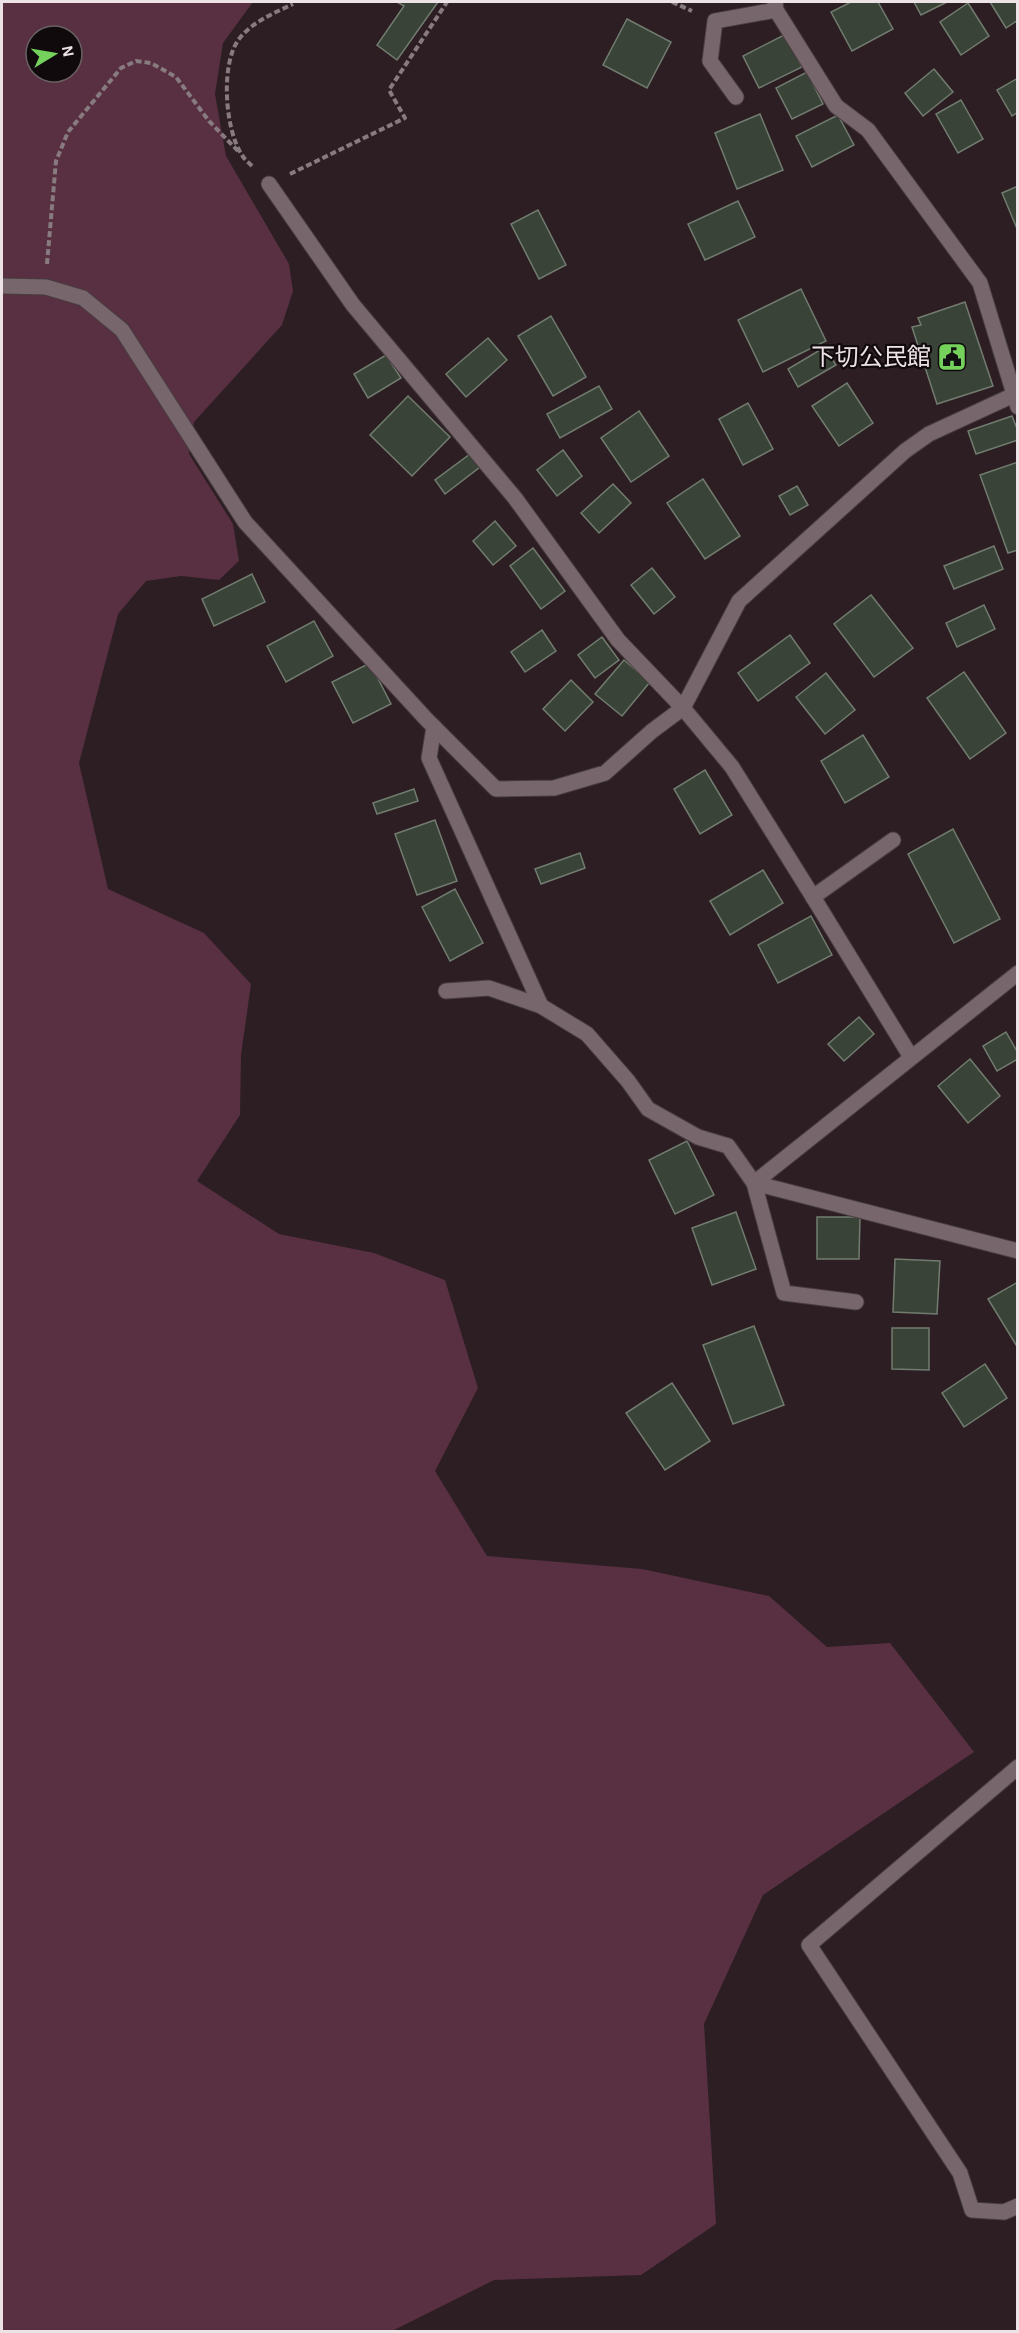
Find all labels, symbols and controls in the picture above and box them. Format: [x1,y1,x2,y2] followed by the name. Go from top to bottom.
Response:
[24,24,84,84] north arrow
[59,44,77,58] text: N
[936,341,968,373] public building icon: 下切公民館
[811,344,931,370] place label: 下切公民館

